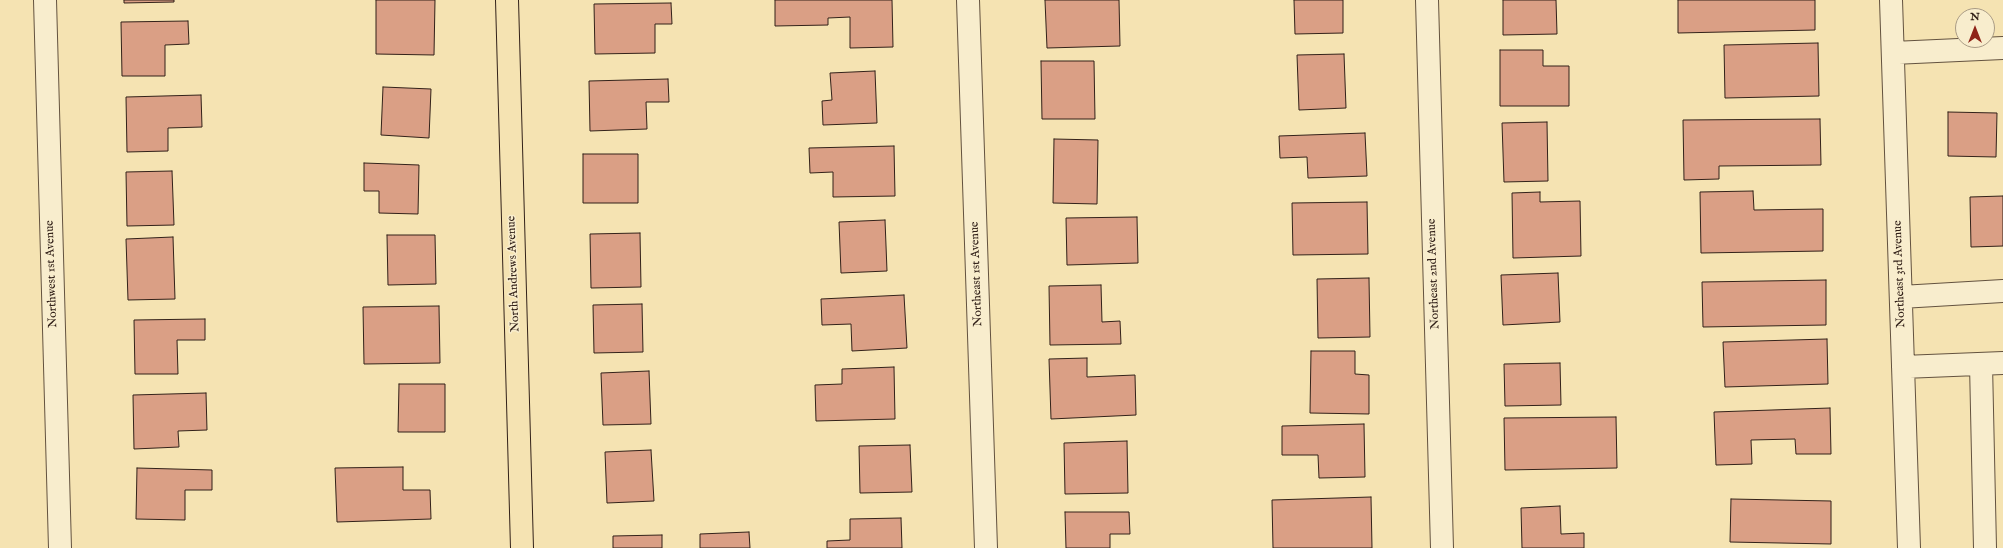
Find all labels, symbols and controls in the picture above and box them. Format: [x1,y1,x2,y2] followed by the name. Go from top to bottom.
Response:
[1955,8,1995,48] north arrow
[1970,10,1980,24] text: N
[505,216,523,332] street label: North Andrews Avenue
[1425,218,1443,330] street label: Northeast 2nd Avenue
[43,220,61,328] street label: Northwest 1st Avenue
[1891,220,1909,328] street label: Northeast 3rd Avenue
[968,221,986,327] street label: Northeast 1st Avenue

